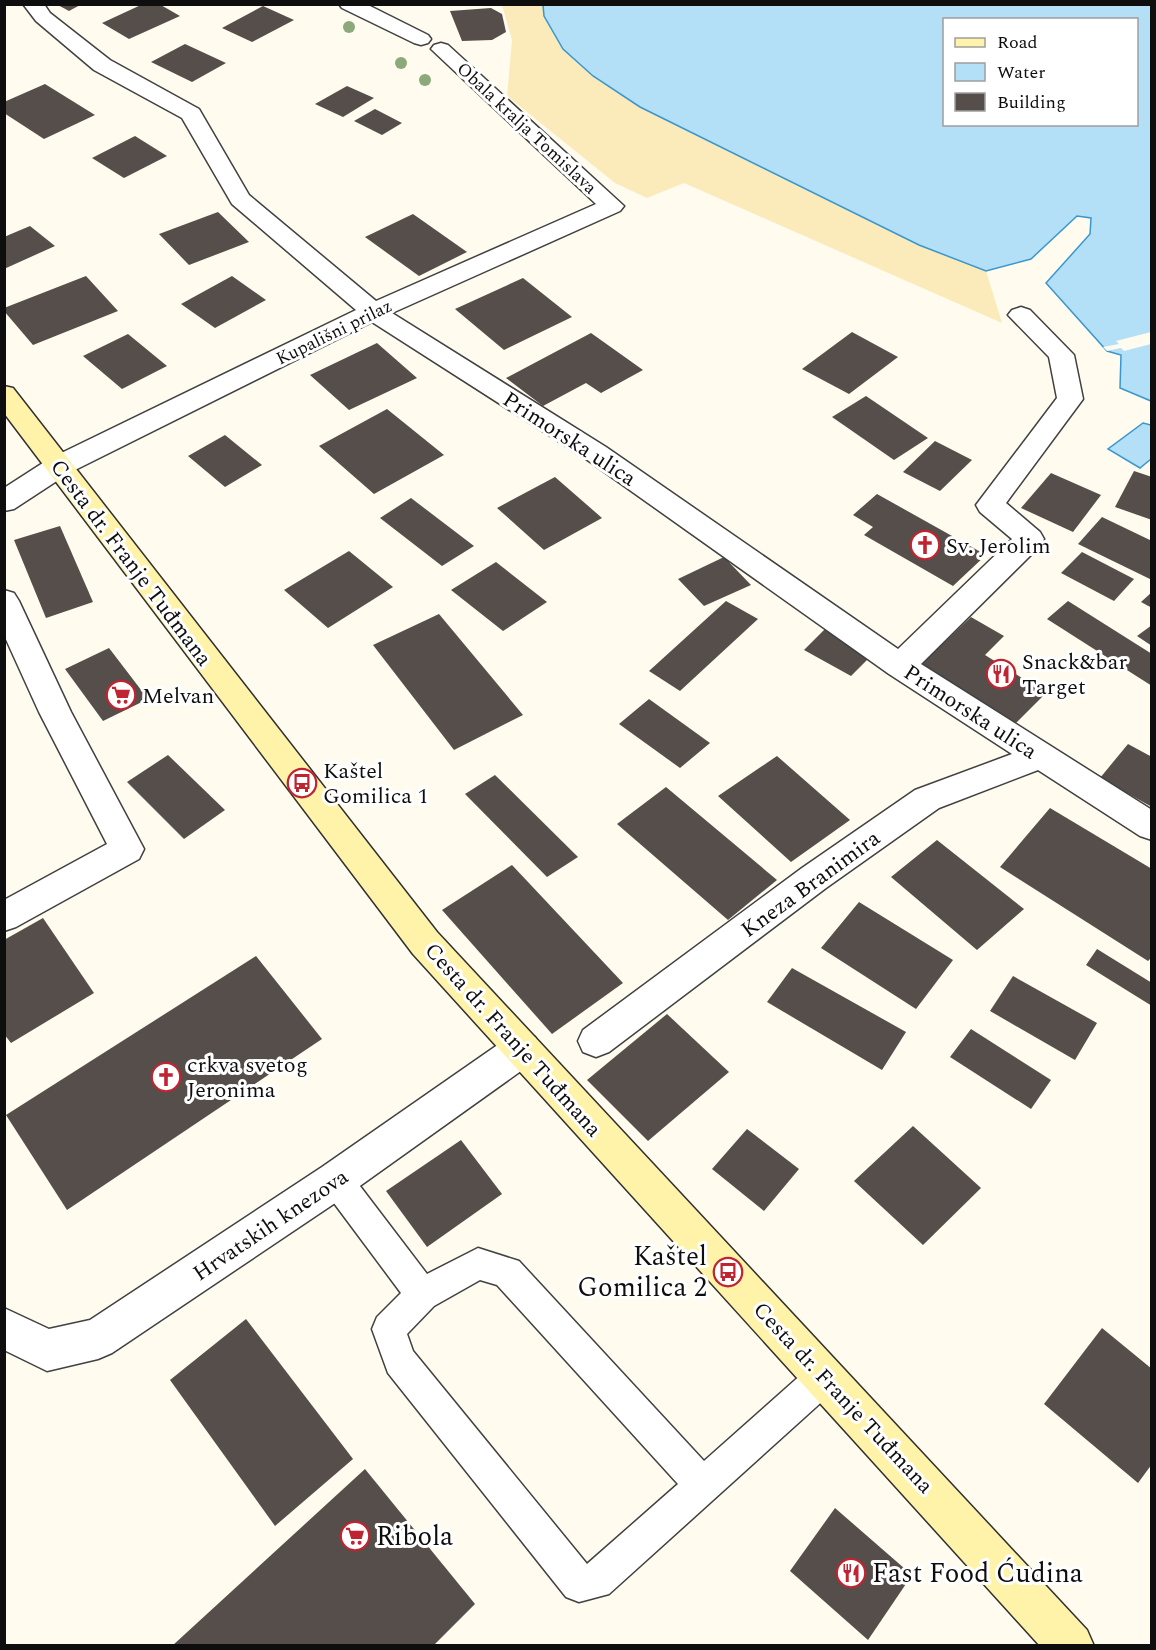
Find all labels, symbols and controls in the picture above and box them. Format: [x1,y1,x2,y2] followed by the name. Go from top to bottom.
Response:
[943,18,1138,126] legend
[997,29,1038,56] text: Road
[450,56,603,201] street label: Obala kralja Tomislava
[997,59,1045,86] text: Water
[997,89,1066,116] text: Building
[272,293,397,372] street label: Kupališni prilaz
[496,384,643,495] street label: Primorska ulica
[42,452,220,674] street label: Cesta dr. Franje Tuđmana
[909,529,941,561] church icon: Sv. Jerolim
[946,530,1051,563] place label: Sv. Jerolim
[1022,646,1127,704] place label: Snack&bar Target
[897,657,1044,768] street label: Primorska ulica
[985,658,1017,690] restaurant icon: Snack&bar Target
[105,679,137,711] supermarket icon: Melvan
[142,680,214,713] place label: Melvan
[323,755,429,813] place label: Kaštel Gomilica 1
[286,767,318,799] bus stop icon: Kaštel Gomilica 1
[734,822,888,946] street label: Kneza Branimira
[416,935,610,1145] street label: Cesta dr. Franje Tuđmana
[187,1049,308,1107] place label: crkva svetog Jeronima
[150,1061,182,1093] church icon: crkva svetog Jeronima
[186,1161,355,1290] street label: Hrvatskih knezova
[577,1236,707,1309] place label: Kaštel Gomilica 2
[712,1256,744,1288] bus stop icon: Kaštel Gomilica 2
[745,1295,941,1502] street label: Cesta dr. Franje Tuđmana
[376,1516,453,1558] place label: Ribola
[339,1520,371,1552] supermarket icon: Ribola
[872,1553,1083,1595] place label: Fast Food Ćudina
[835,1557,867,1589] restaurant icon: Fast Food Ćudina

